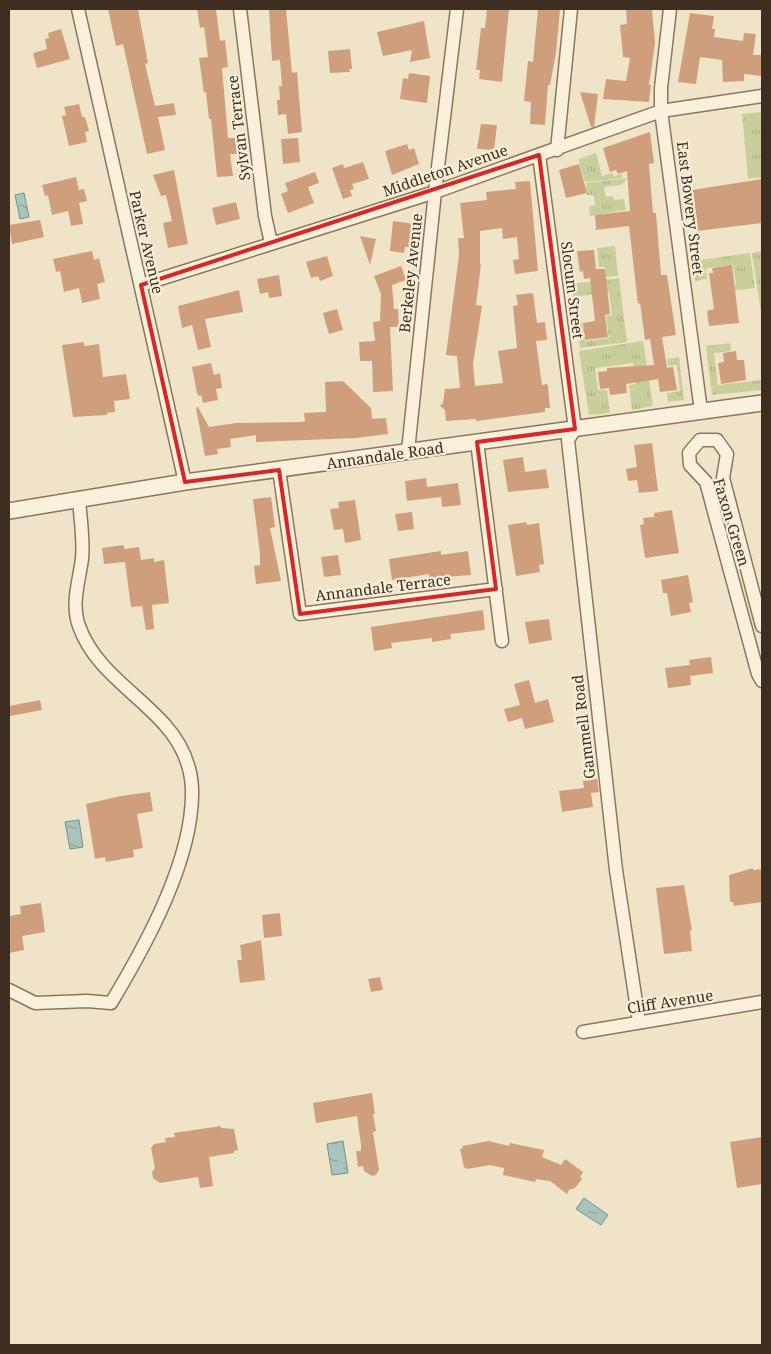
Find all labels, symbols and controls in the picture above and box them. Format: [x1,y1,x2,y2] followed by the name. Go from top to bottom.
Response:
[222,74,254,182] street label: Sylvan Terrace
[380,139,510,201] street label: Middleton Avenue
[673,140,709,276] street label: East Bowery Street
[125,188,169,296] street label: Parker Avenue
[394,212,426,334] street label: Berkeley Avenue
[557,240,589,340] street label: Slocum Street
[325,437,445,473] street label: Annandale Road
[709,476,755,569] street label: Faxon Green
[314,569,452,605] street label: Annandale Terrace
[567,674,599,780] street label: Gammell Road
[626,984,714,1018] street label: Cliff Avenue

